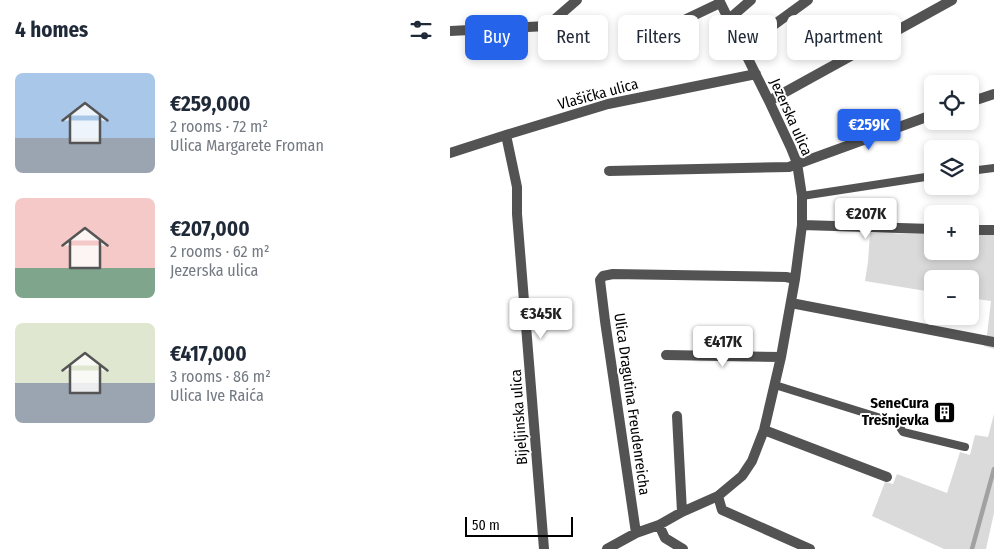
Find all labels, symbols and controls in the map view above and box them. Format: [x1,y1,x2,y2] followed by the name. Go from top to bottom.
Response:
[465,15,528,60] chip: Buy
[538,15,608,60] chip: Rent
[618,15,699,60] chip: Filters
[709,15,777,60] chip: New
[787,15,901,60] chip: Apartment
[407,16,435,44] icon: filters
[15,17,88,43] text: 4 homes
[556,75,640,113] street label: Vlašička ulica
[766,75,816,159] street label: Jezerska ulica
[924,75,979,325] map controls
[924,75,979,130] button: locate
[170,91,250,117] text: €259,000
[55,93,115,153] icon: home
[834,108,904,151] pin: €259K
[848,115,890,134] text: €259K
[170,117,268,136] text: 2 rooms · 72 m²
[170,136,324,155] text: Ulica Margarete Froman
[924,140,979,195] button: layers
[831,198,901,240] pin: €207K
[846,204,886,223] text: €207K
[924,205,979,260] button: +
[170,216,250,242] text: €207,000
[55,218,115,278] icon: home
[170,242,269,261] text: 2 rooms · 62 m²
[170,261,258,280] text: Jezerska ulica
[924,270,979,325] button: −
[506,298,576,340] pin: €345K
[520,304,562,323] text: €345K
[610,312,654,496] street label: Ulica Dragutina Freudenreicha
[688,326,758,368] pin: €417K
[704,332,742,351] text: €417K
[170,341,247,367] text: €417,000
[55,343,115,403] icon: home
[170,367,271,386] text: 3 rooms · 86 m²
[507,369,531,465] street label: Bijeljinska ulica
[170,386,264,405] text: Ulica Ive Raića
[862,394,930,429] place label: SeneCura Trešnjevka
[933,400,957,424] building icon: SeneCura Trešnjevka
[465,514,572,537] scale bar
[472,517,500,534] text: 50 m

